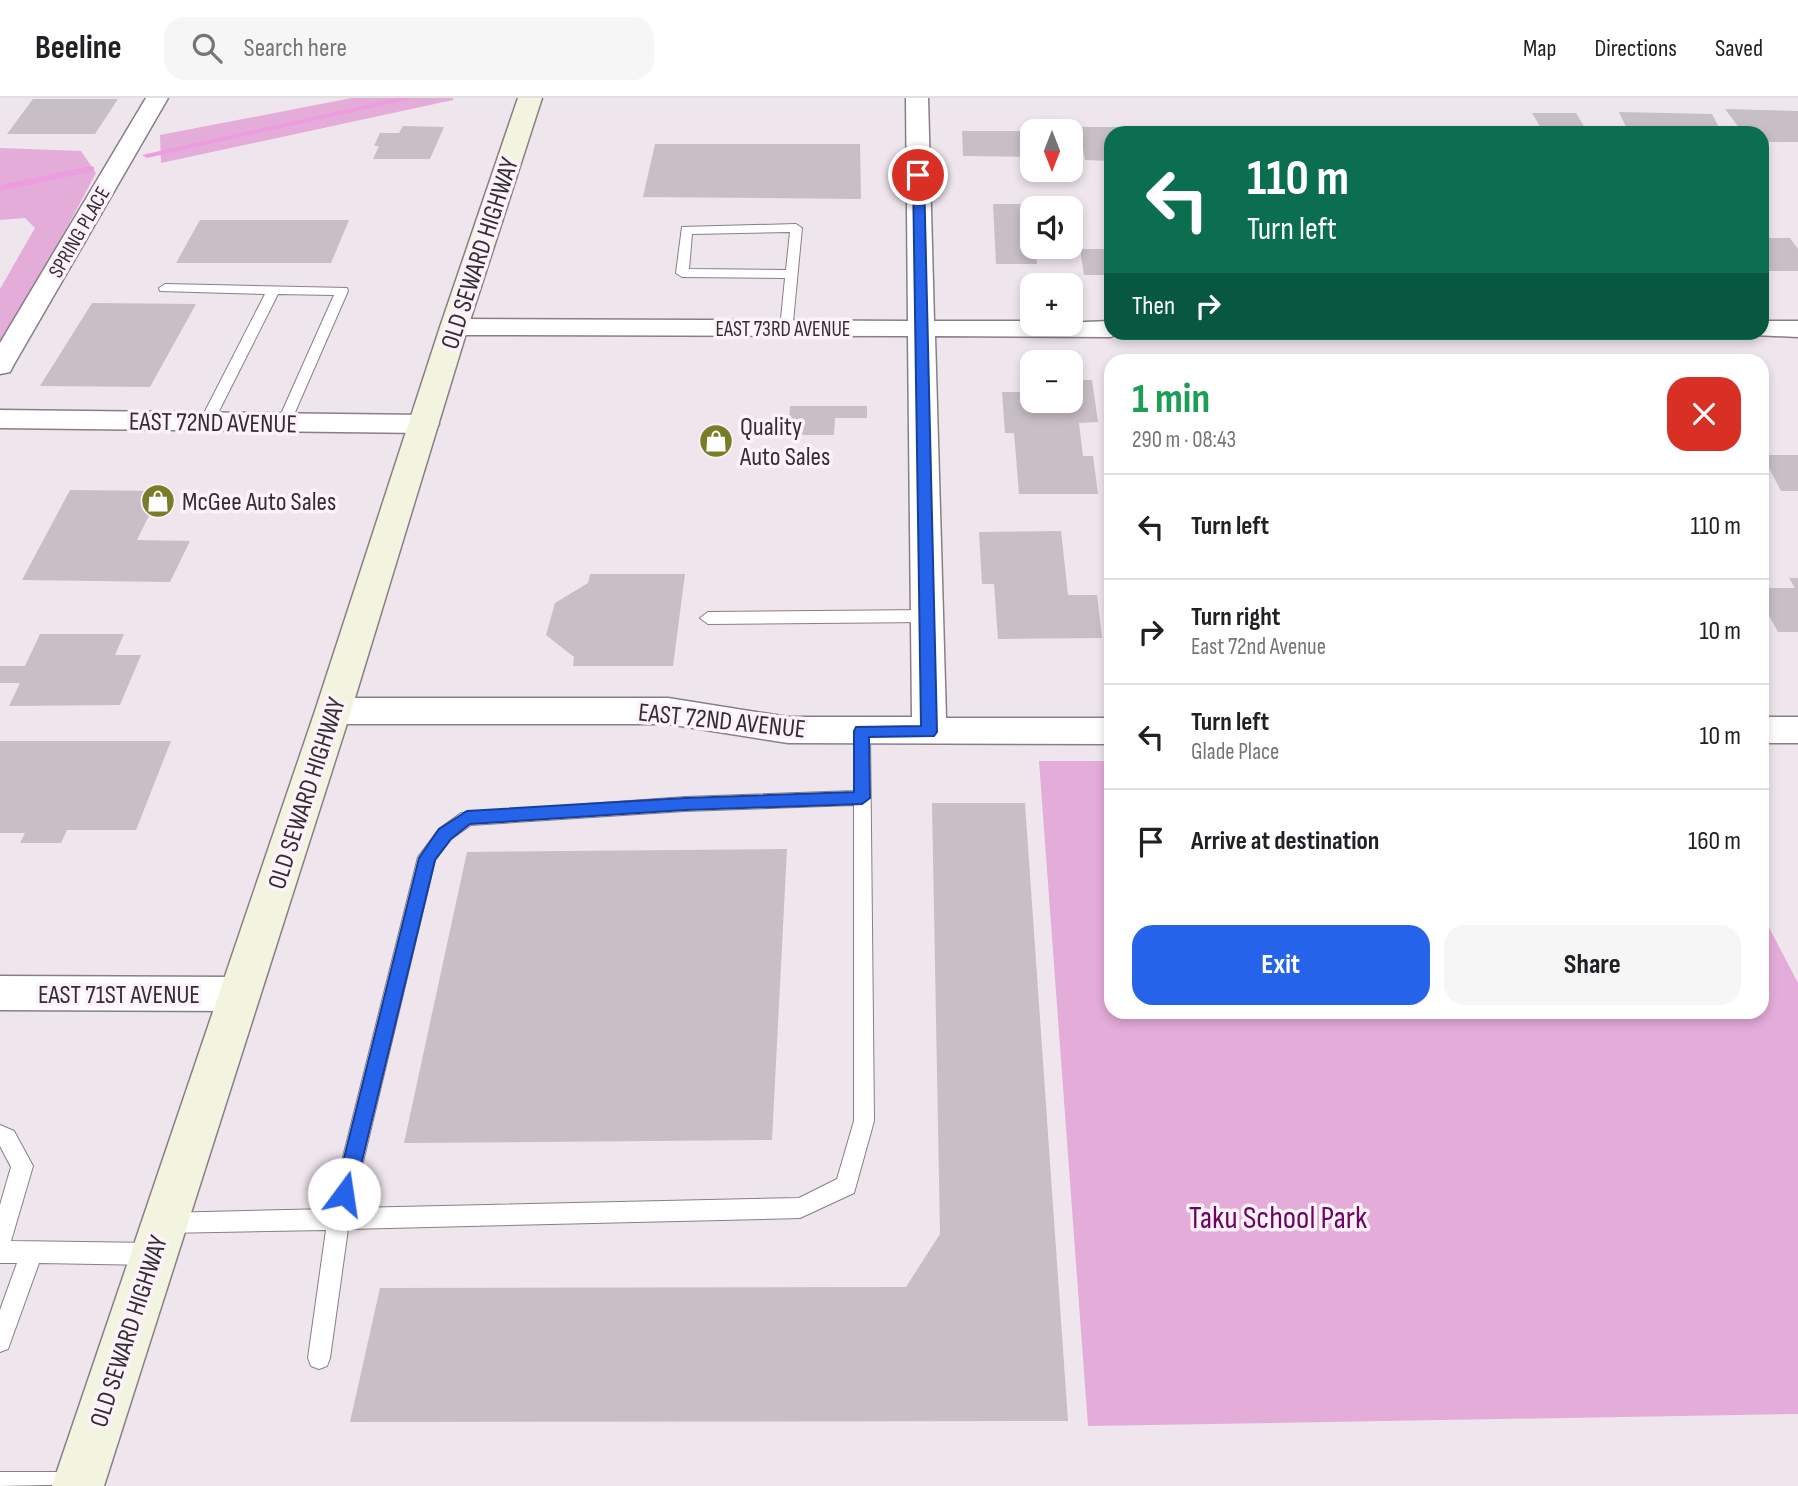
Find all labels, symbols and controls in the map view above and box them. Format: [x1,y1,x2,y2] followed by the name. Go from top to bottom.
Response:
[164,17,654,80] search box
[35,28,122,68] text: Beeline
[188,29,226,67] icon: search
[244,33,347,64] text: Search here
[1523,34,1556,63] text: Map
[1594,34,1677,63] text: Directions
[1715,34,1763,63] text: Saved
[1020,119,1083,182] north arrow
[1020,119,1083,413] map controls
[888,145,948,205] pin
[1247,150,1349,209] text: 110 m
[435,154,526,353] street label: OLD SEWARD HIGHWAY
[1132,154,1223,245] icon: left
[899,156,937,194] icon: arrive
[43,182,115,282] street label: SPRING PLACE
[1020,196,1083,259] button: sound
[1247,210,1337,249] text: Turn left
[1020,273,1083,336] button: +
[1189,287,1227,325] icon: right
[1132,291,1175,322] text: Then
[715,317,851,342] street label: EAST 73RD AVENUE
[1020,350,1083,413] button: −
[1132,374,1210,425] text: 1 min
[1667,377,1741,451] button: close
[129,407,297,440] street label: EAST 72ND AVENUE
[739,412,830,473] place label: Quality Auto Sales
[697,422,735,460] shop icon: Quality Auto Sales
[1132,426,1236,454] text: 290 m · 08:43
[139,482,177,520] shop icon: McGee Auto Sales
[182,487,336,518] place label: McGee Auto Sales
[1132,508,1170,546] icon: left
[1191,511,1269,542] text: Turn left
[1690,511,1741,542] text: 110 m
[1191,602,1280,633] text: Turn right
[1132,613,1170,651] icon: right
[1699,616,1741,647] text: 10 m
[1191,633,1326,661] text: East 72nd Avenue
[262,694,353,893] street label: OLD SEWARD HIGHWAY
[637,697,807,746] street label: EAST 72ND AVENUE
[1191,707,1269,738] text: Turn left
[1132,718,1170,756] icon: left
[1699,721,1741,752] text: 10 m
[1191,738,1279,766] text: Glade Place
[1132,823,1170,861] icon: arrive
[1191,826,1379,857] text: Arrive at destination
[1688,826,1741,857] text: 160 m
[1132,925,1430,1005] button: Exit
[1444,925,1741,1005] button: Share
[38,980,200,1011] street label: EAST 71ST AVENUE
[307,1157,381,1231] position arrow
[1189,1199,1367,1238] park label: Taku School Park
[84,1232,175,1431] street label: OLD SEWARD HIGHWAY

